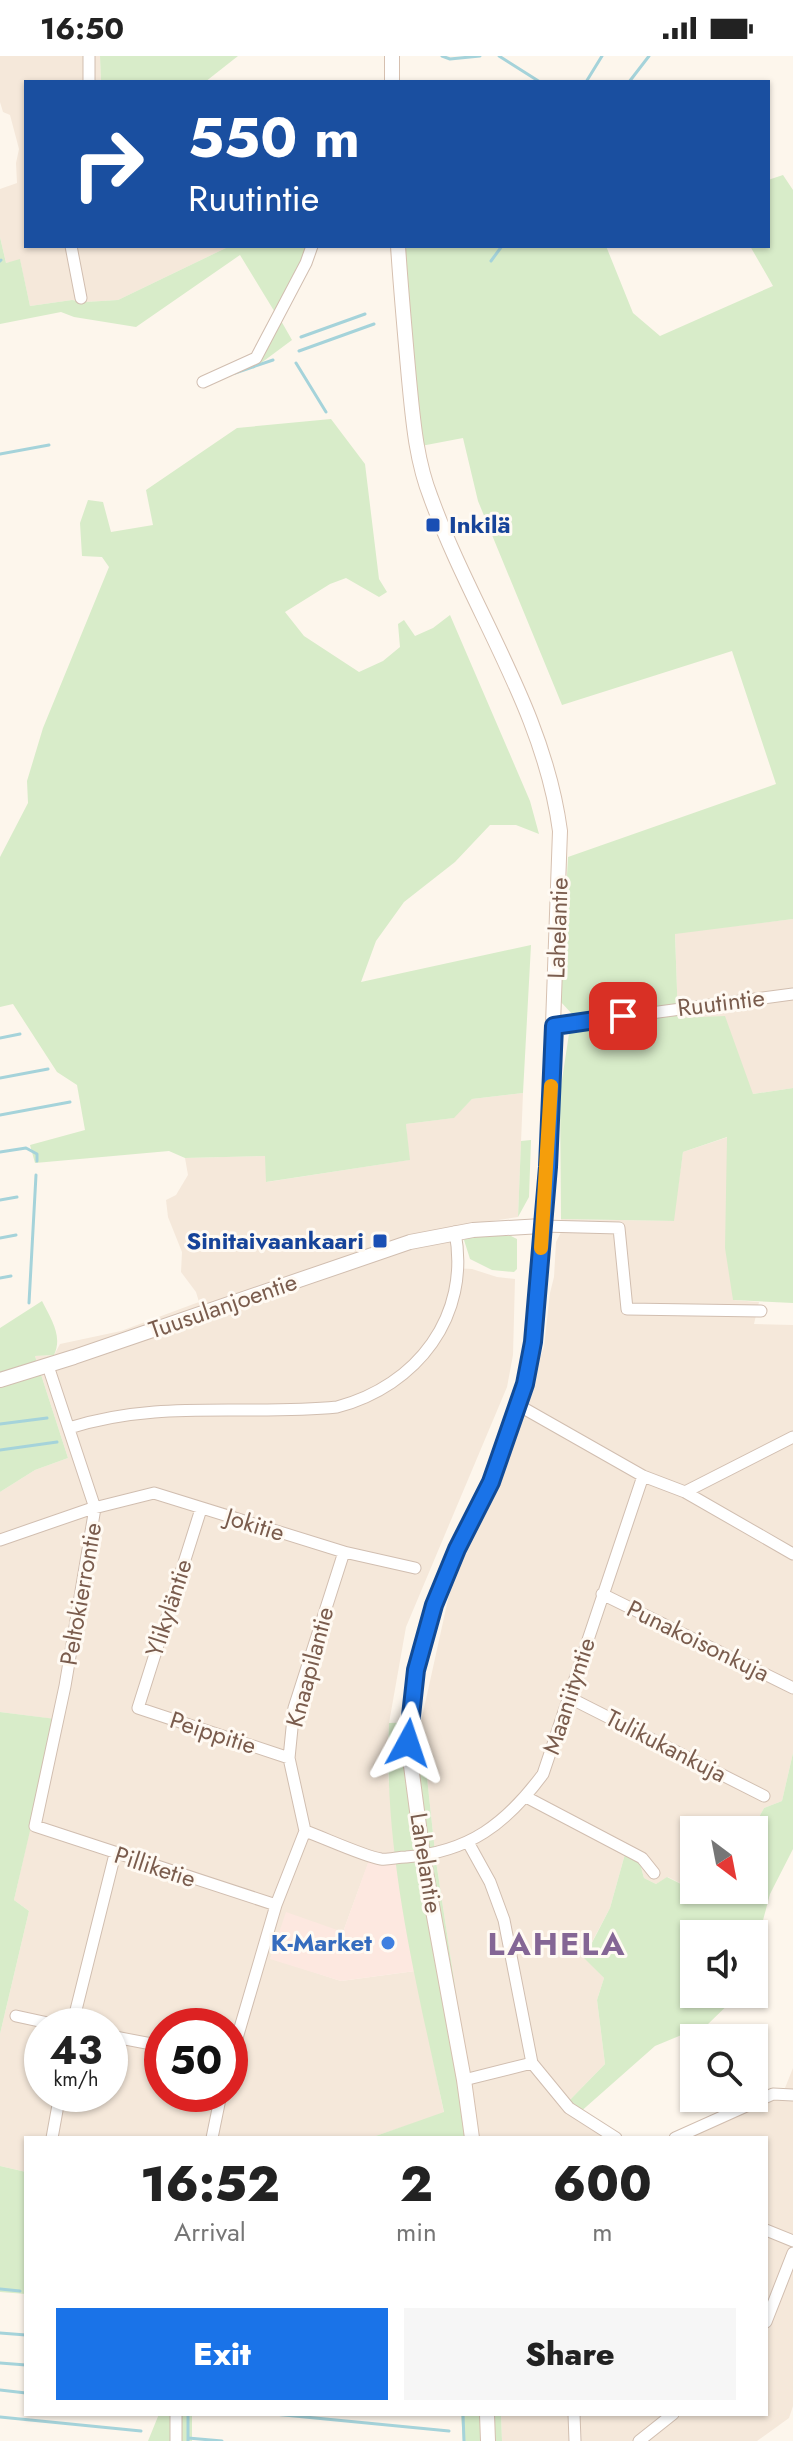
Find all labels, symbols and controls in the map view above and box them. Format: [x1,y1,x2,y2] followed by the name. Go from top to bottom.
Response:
[40,7,124,50] text: 16:50
[188,97,360,178] text: 550 m
[56,112,160,216] icon: right
[188,172,319,224] text: Ruutintie
[449,507,511,542] place label: Inkilä
[424,516,442,534] marker: Inkilä
[538,877,577,979] street label: Lahelantie
[675,980,767,1025] street label: Ruutintie
[589,982,657,1050] pin
[601,994,645,1038] icon: arrive
[186,1223,364,1258] place label: Sinitaivaankaari
[371,1232,389,1250] marker: Sinitaivaankaari
[144,1264,302,1347] street label: Tuusulanjoentie
[218,1498,289,1550] street label: Jokitie
[51,1520,110,1668] street label: Peltokierrontie
[136,1554,201,1661] street label: Ylikyläntie
[621,1591,775,1690] street label: Punakoisonkuja
[277,1603,342,1731] street label: Knaapilantie
[533,1633,604,1759] street label: Maaniityntie
[600,1700,733,1791] street label: Tulikukankuja
[366,1701,450,1785] position arrow
[165,1702,261,1763] street label: Peippitie
[401,1810,452,1916] street label: Lahelantie
[680,1816,768,1904] north arrow
[680,1816,768,2112] map controls
[110,1837,200,1896] street label: Pilliketie
[680,1920,768,2008] button: sound
[487,1921,627,1967] district label: LAHELA
[271,1925,372,1960] place label: K-Market
[379,1934,397,1952] marker: K-Market
[144,2008,248,2112] speed limit sign: 50
[50,2021,102,2079] text: 43
[680,2024,768,2112] button: search
[53,2065,99,2094] text: km/h
[140,2150,280,2219] text: 16:52
[400,2150,433,2219] text: 2
[553,2150,652,2219] text: 600
[174,2213,246,2251] text: Arrival
[396,2213,437,2251] text: min
[592,2213,612,2251] text: m
[56,2308,388,2400] button: Exit
[404,2308,736,2400] button: Share

